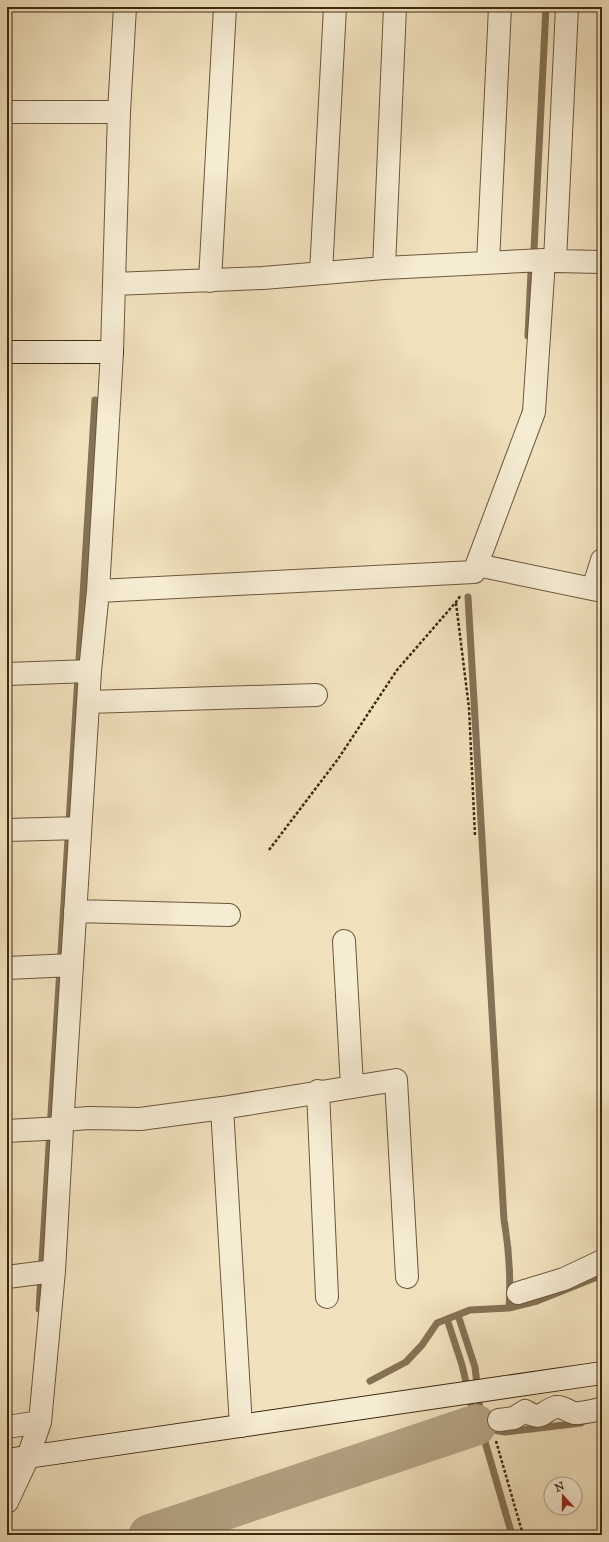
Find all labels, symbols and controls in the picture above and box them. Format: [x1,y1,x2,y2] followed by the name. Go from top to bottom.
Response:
[543,1476,583,1516] north arrow
[553,1479,567,1495] text: N

